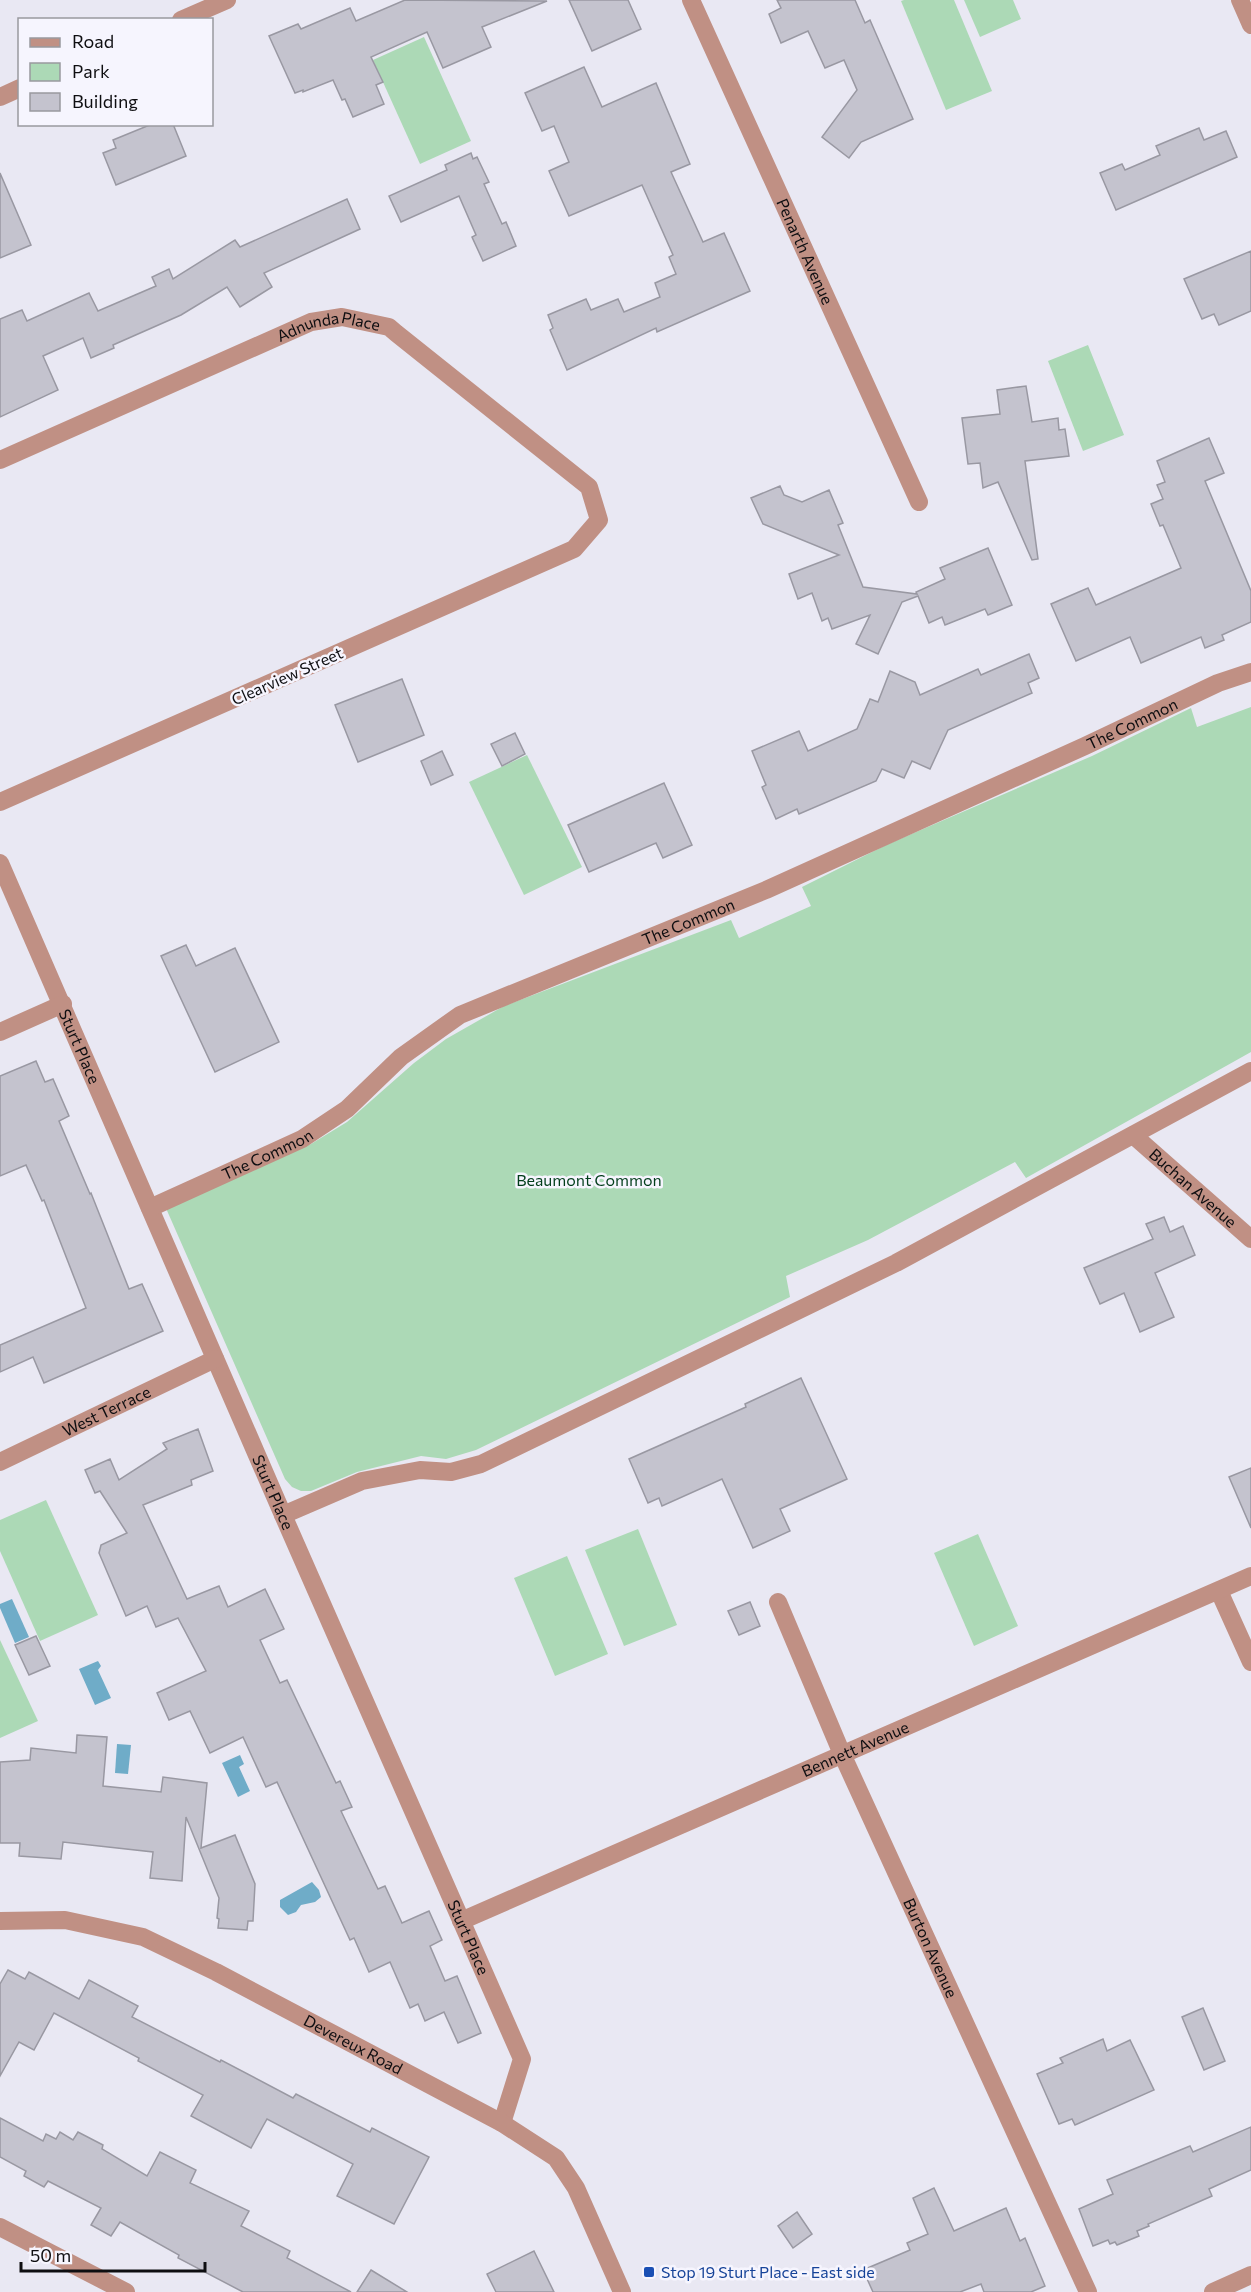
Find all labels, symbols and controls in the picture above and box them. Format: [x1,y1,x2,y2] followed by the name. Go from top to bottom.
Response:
[18,18,213,126] legend
[72,30,114,52] text: Road
[72,60,110,82] text: Park
[72,90,138,112] text: Building
[773,195,838,307] street label: Penarth Avenue
[273,307,382,345] street label: Adnunda Place
[228,642,346,709] street label: Clearview Street
[1083,694,1180,753] street label: The Common
[639,894,737,949] street label: The Common
[56,1006,105,1087] street label: Sturt Place
[219,1124,316,1183] street label: The Common
[1146,1144,1241,1231] street label: Buchan Avenue
[516,1170,662,1189] park label: Beaumont Common
[59,1381,153,1440] street label: West Terrace
[249,1452,298,1532] street label: Sturt Place
[798,1717,911,1780] street label: Bennett Avenue
[900,1895,962,2000] street label: Burton Avenue
[444,1897,494,1977] street label: Sturt Place
[301,2010,406,2078] street label: Devereux Road
[21,2235,206,2273] scale bar
[30,2244,71,2266] text: 50 m
[661,2262,875,2281] place label: Stop 19 Sturt Place - East side
[642,2265,656,2279] marker: Stop 19 Sturt Place - East side

